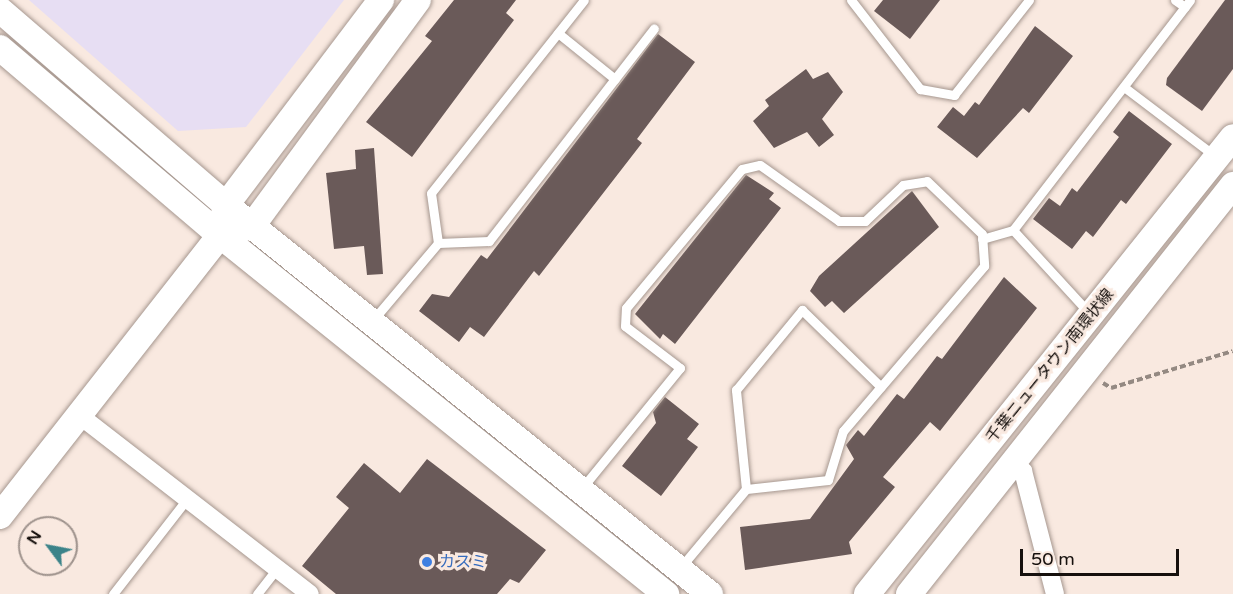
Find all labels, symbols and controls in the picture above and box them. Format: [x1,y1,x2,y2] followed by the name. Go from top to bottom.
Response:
[982,285,1118,447] street label: 千葉ニュータウン南環状線
[18,516,78,576] north arrow
[23,527,46,548] text: N
[1023,537,1182,575] scale bar
[1031,548,1075,570] text: 50 m
[439,552,487,572] place label: カスミ
[420,555,434,569] marker: カスミ

